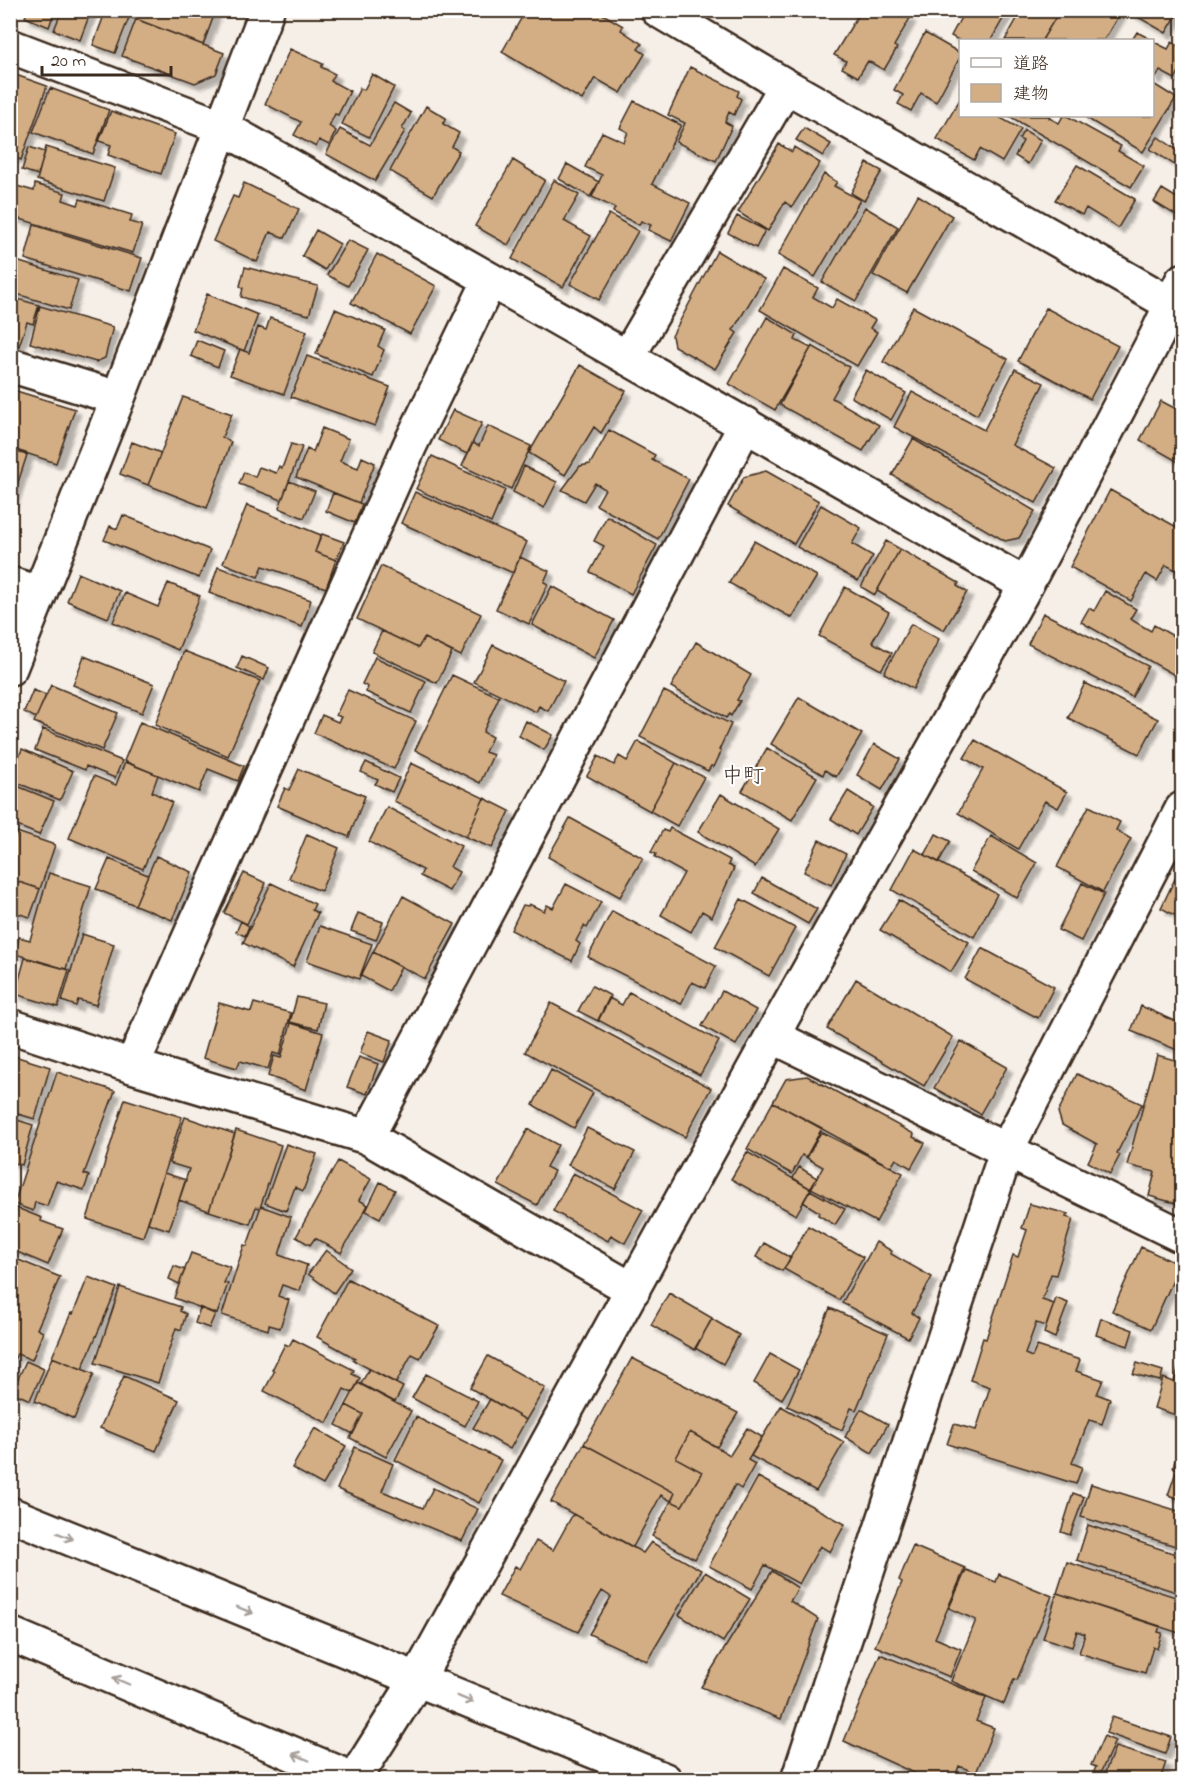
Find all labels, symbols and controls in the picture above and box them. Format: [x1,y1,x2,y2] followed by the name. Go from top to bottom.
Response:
[42,39,171,77] scale bar
[959,39,1154,117] legend
[51,49,86,75] text: 20 m
[1013,52,1049,78] text: 道路
[1013,82,1049,108] text: 建物
[722,762,764,792] district label: 中町
[55,1531,73,1542] one-way arrow
[236,1605,254,1616] one-way arrow
[113,1675,131,1686] one-way arrow
[455,1694,474,1705] one-way arrow
[292,1751,310,1762] one-way arrow

